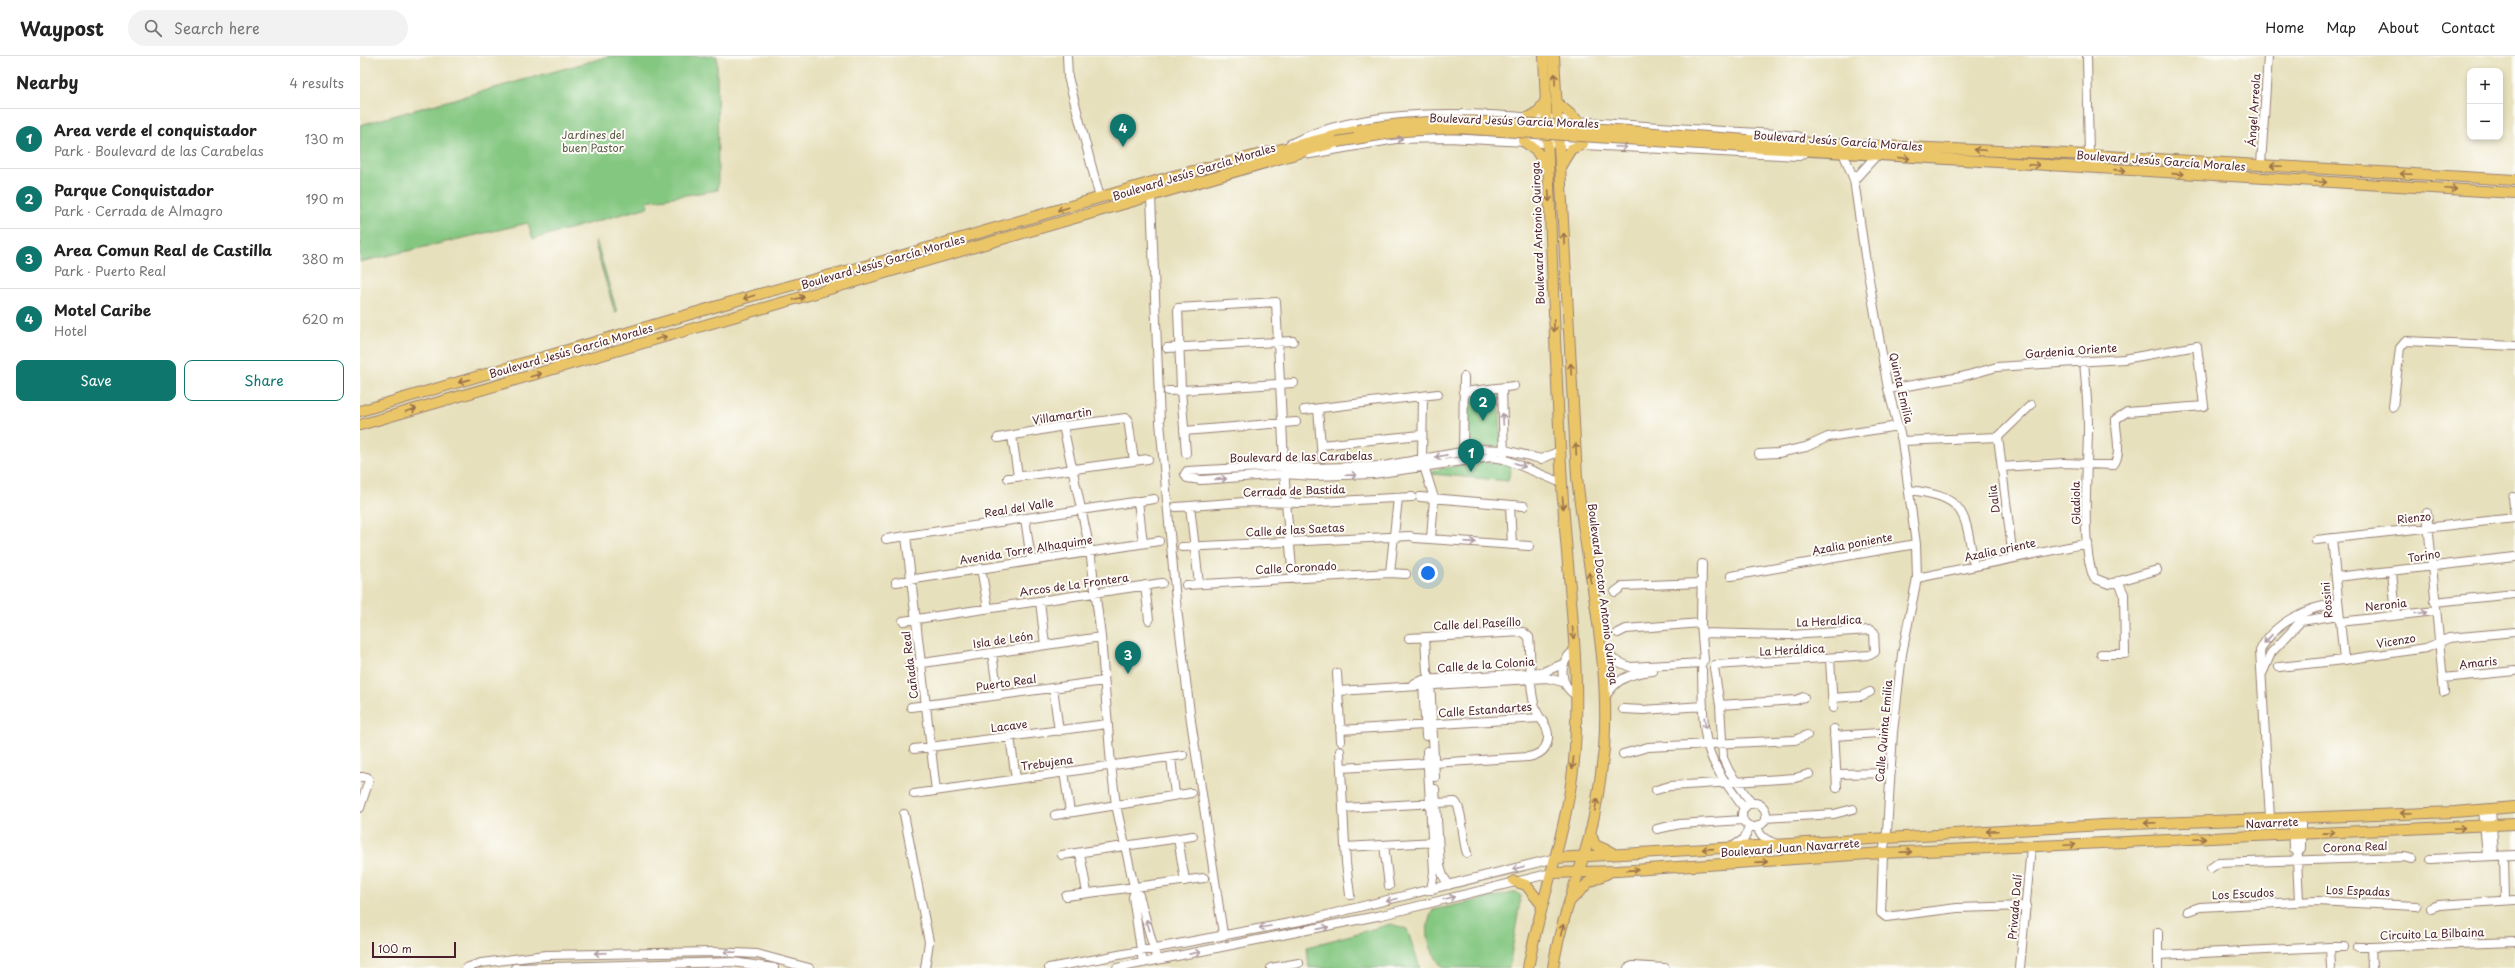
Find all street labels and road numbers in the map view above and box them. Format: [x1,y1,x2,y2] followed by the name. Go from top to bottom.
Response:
[2242,73,2265,147] street label: Ángel Arreola
[1429,109,1599,132] street label: Boulevard Jesús García Morales
[1753,126,1923,155] street label: Boulevard Jesús García Morales
[1110,139,1277,204] street label: Boulevard Jesús García Morales
[2076,146,2246,175] street label: Boulevard Jesús García Morales
[1527,161,1548,305] street label: Boulevard Antonio Quiroga
[799,230,967,293] street label: Boulevard Jesús García Morales
[487,319,655,382] street label: Boulevard Jesús García Morales
[2024,339,2118,362] street label: Gardenia Oriente
[1885,351,1918,426] street label: Quinta Emilia
[1031,402,1093,429] street label: Villamartin
[1229,447,1373,466] street label: Boulevard de las Carabelas
[1242,480,1346,501] street label: Cerrada de Bastida
[2067,481,2084,525] street label: Gladiola
[1983,484,2004,514] street label: Dalia
[983,494,1055,521] street label: Real del Valle
[1584,502,1623,686] street label: Boulevard Doctor Antonio Quiroga
[2396,507,2432,528] street label: Rienzo
[1245,518,1345,541] street label: Calle de las Saetas
[1810,528,1894,559] street label: Azalia poniente
[958,531,1094,568] street label: Avenida Torre Alhaquime
[1963,534,2037,565] street label: Azalia oriente
[2406,545,2441,566] street label: Torino
[1255,557,1337,578] street label: Calle Coronado
[1018,568,1130,601] street label: Arcos de La Frontera
[2316,581,2337,619] street label: Rossini
[2364,594,2408,615] street label: Neronia
[1796,610,1862,631] street label: La Heraldica
[1433,613,1521,634] street label: Calle del Paseíllo
[972,627,1034,652] street label: Isla de León
[2375,629,2417,652] street label: Vicenzo
[897,630,922,700] street label: Cañada Real
[1759,639,1825,660] street label: La Heráldica
[2458,652,2498,673] street label: Amaris
[1437,653,1536,676] street label: Calle de la Colonia
[975,670,1037,695] street label: Puerto Real
[1871,678,1897,783] street label: Calle Quinta Emilia
[1438,698,1532,721] street label: Calle Estandartes
[990,715,1028,736] street label: Lacave
[1020,750,1074,775] street label: Trebujena
[2245,813,2299,832] street label: Navarrete
[1720,834,1860,861] street label: Boulevard Juan Navarrete
[2322,837,2388,856] street label: Corona Real
[2003,873,2026,940] street label: Privada Dalí
[2326,881,2390,900] street label: Los Espadas
[2211,883,2275,904] street label: Los Escudos
[2379,923,2485,944] street label: Circuito La Bilbaina

